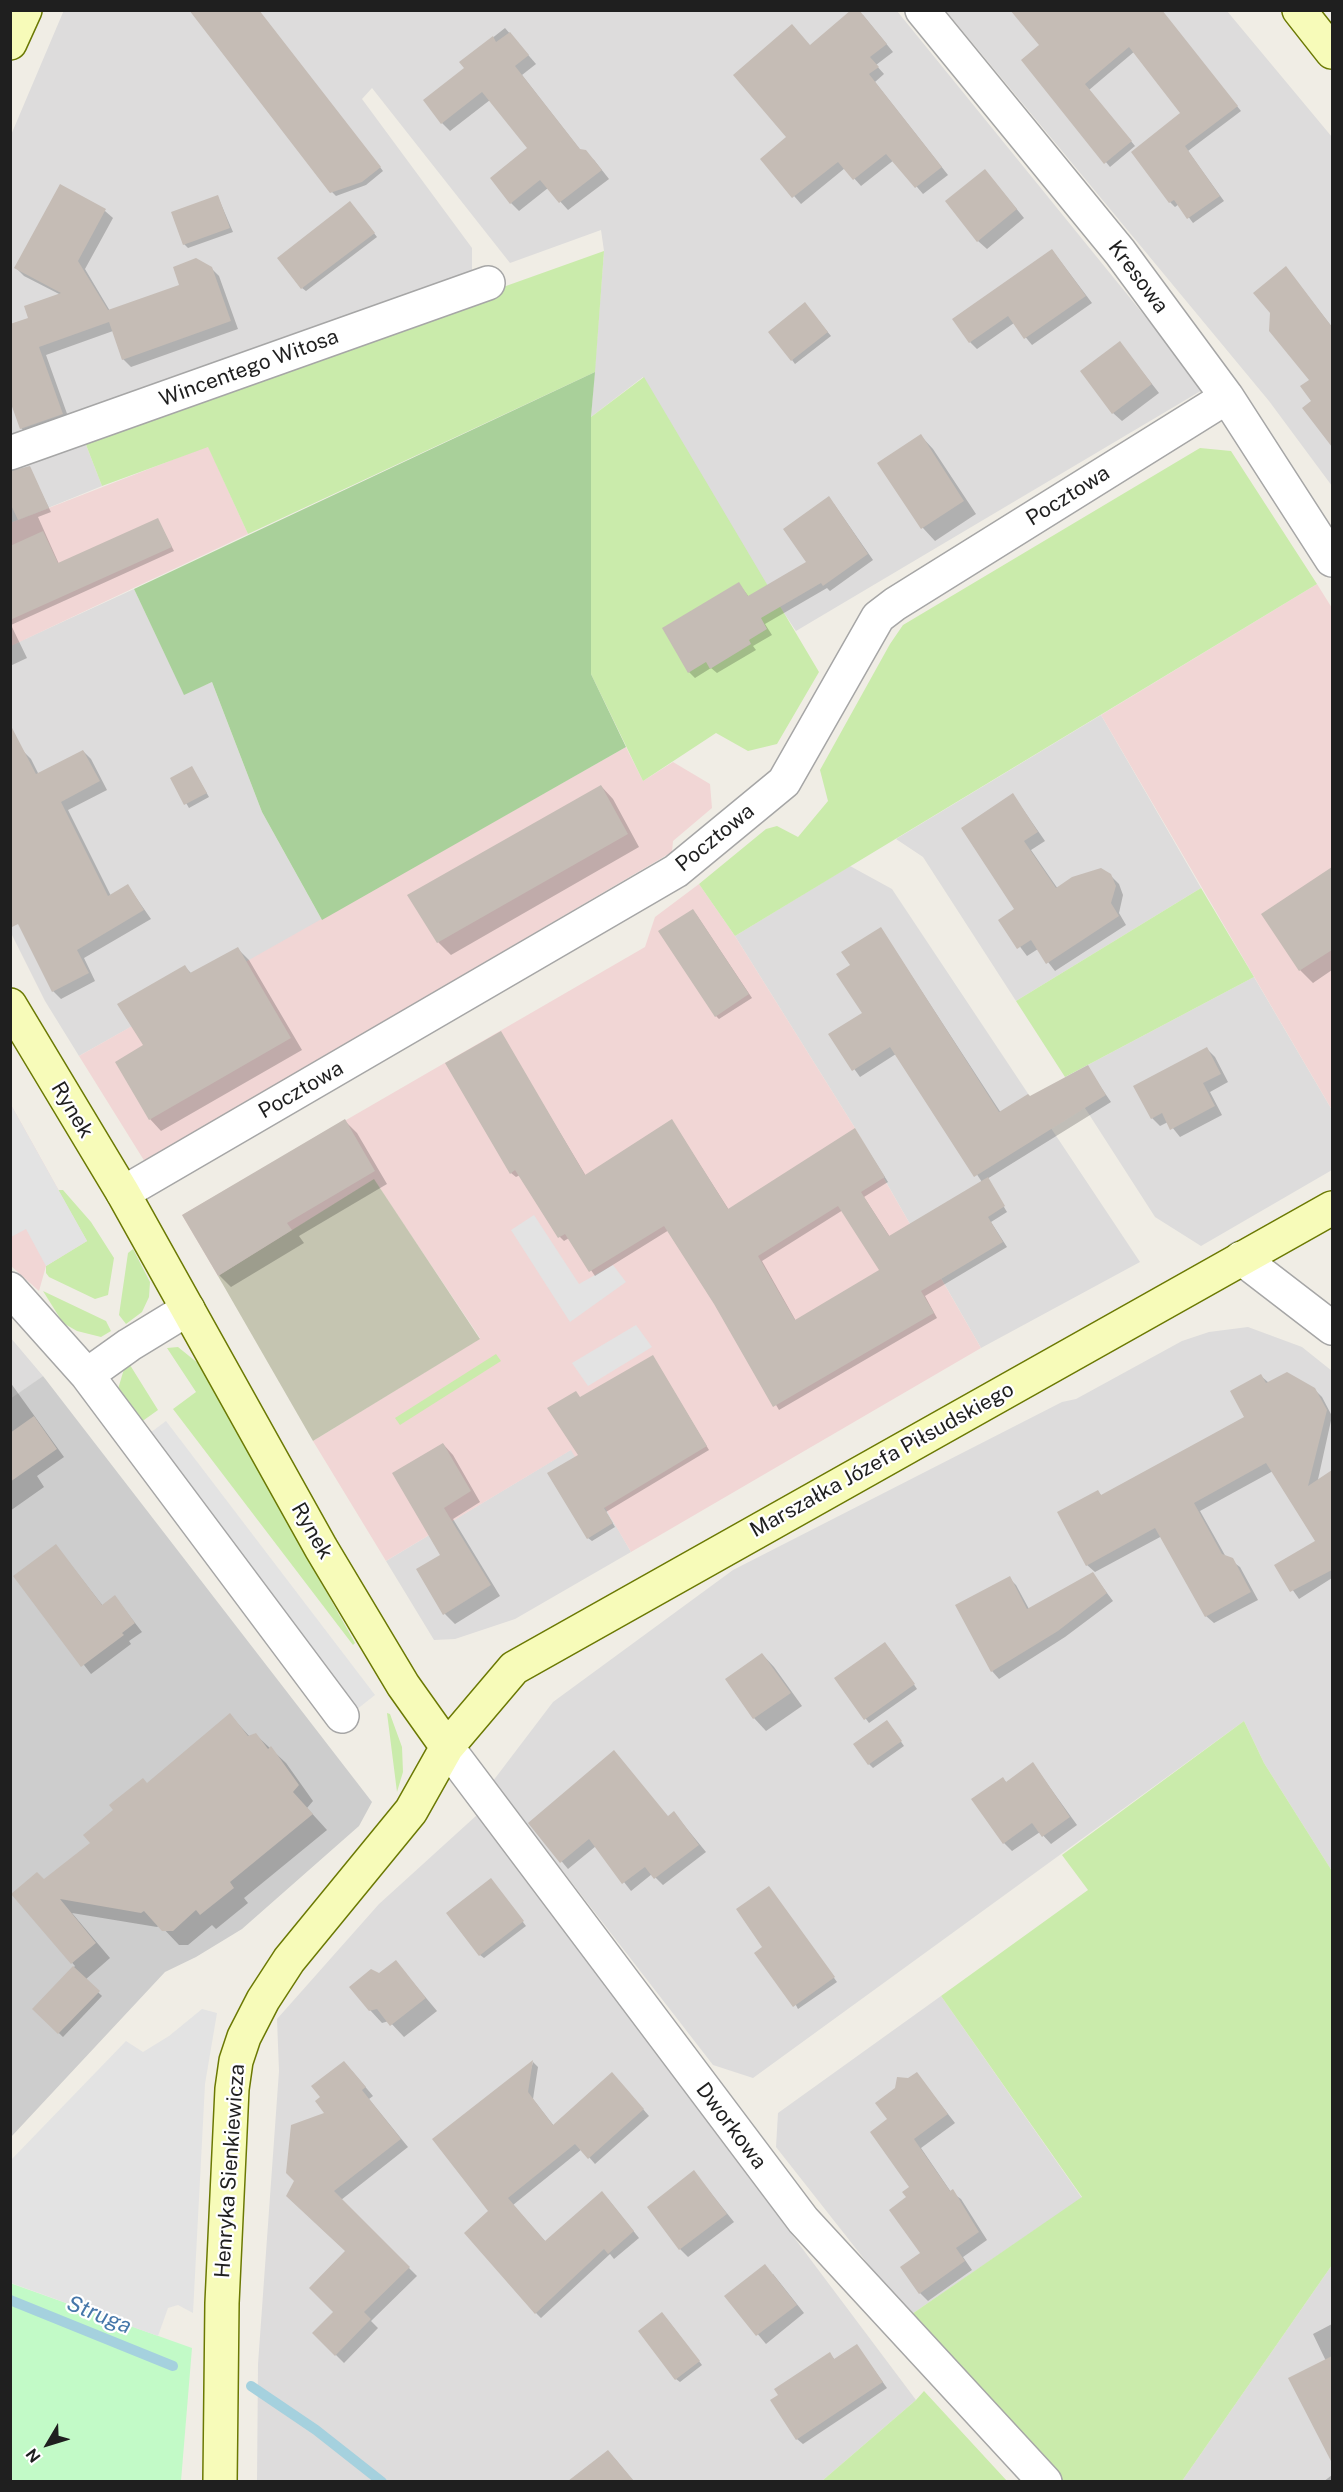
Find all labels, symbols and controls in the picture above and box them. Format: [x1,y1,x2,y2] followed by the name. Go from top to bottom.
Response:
[1103,236,1173,318] street label: Kresowa
[156,324,342,412] street label: Wincentego Witosa
[1022,460,1114,532] street label: Pocztowa
[671,799,759,877] street label: Pocztowa
[254,1056,348,1124] street label: Pocztowa
[45,1077,99,1143] street label: Rynek
[746,1377,1018,1543] street label: Marszałka Józefa Piłsudskiego
[286,1498,338,1564] street label: Rynek
[210,2063,250,2279] street label: Henryka Sienkiewicza
[690,2078,772,2174] street label: Dworkowa
[63,2290,135,2340] water label: Struga
[18,2414,78,2474] north arrow
[22,2445,45,2466] text: N

